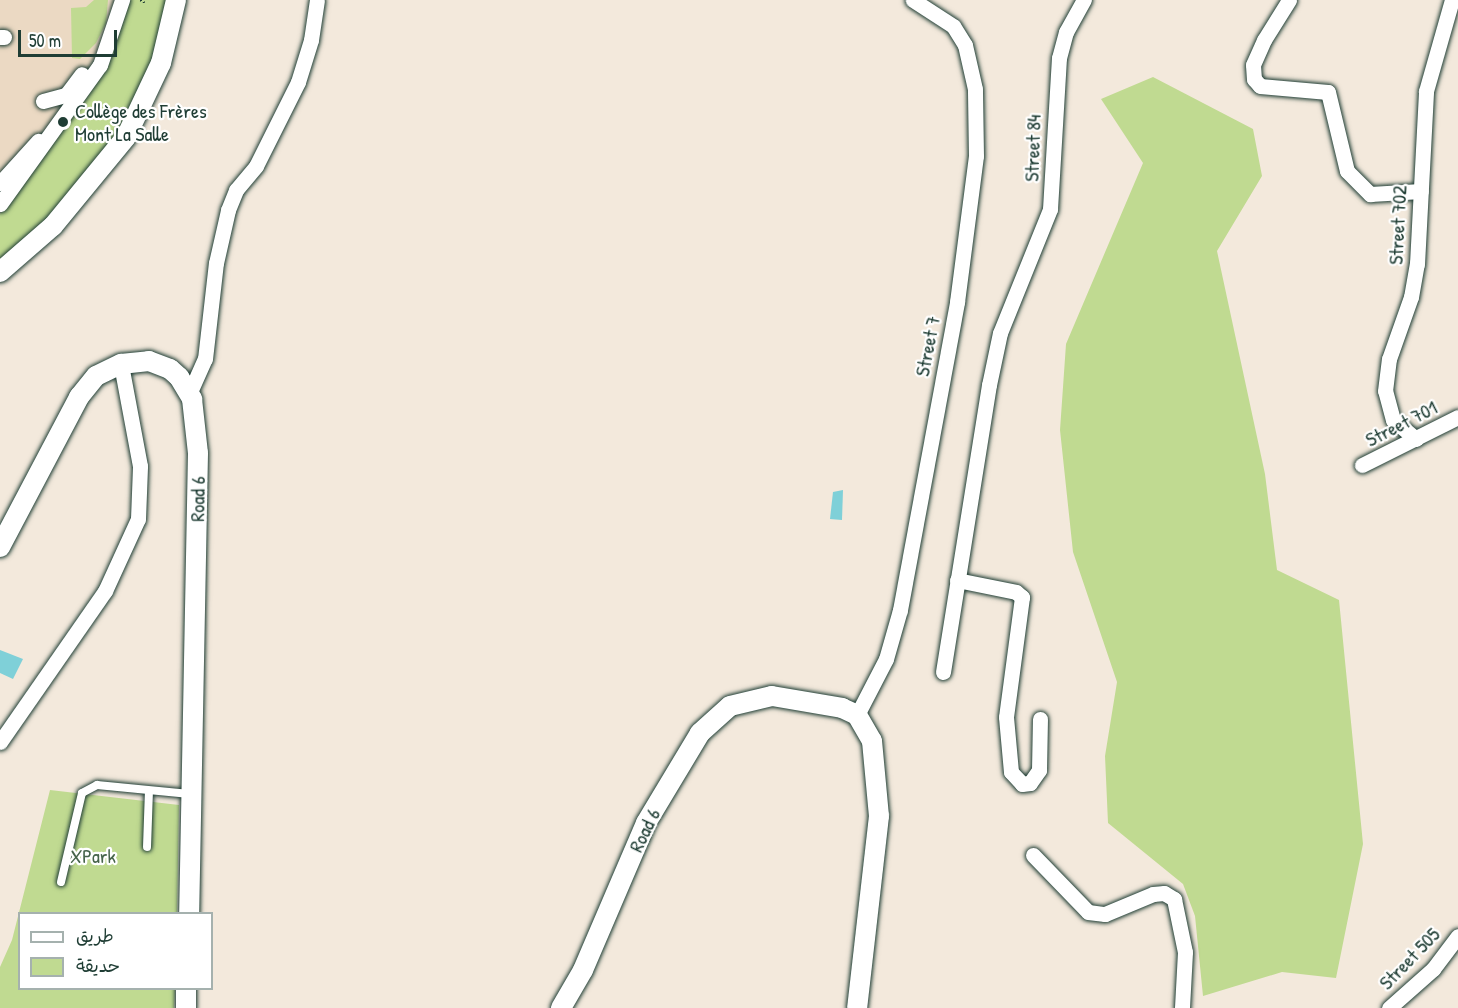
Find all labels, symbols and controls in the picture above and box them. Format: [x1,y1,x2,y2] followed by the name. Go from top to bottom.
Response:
[21,18,120,56] scale bar
[29,28,61,53] text: 50 m
[75,98,207,145] place label: Collège des Frères Mont La Salle
[1019,114,1045,182] street label: Street 84
[56,115,70,129] marker: Collège des Frères Mont La Salle
[1383,185,1411,265] street label: Street 702
[909,314,945,378] street label: Street 7
[1361,395,1441,451] street label: Street 701
[185,476,209,522] street label: Road 6
[623,804,665,856] street label: Road 6
[70,843,116,867] park label: XPark
[18,912,213,990] legend
[1374,922,1444,994] street label: Street 505
[76,923,114,948] text: طريق
[76,953,120,978] text: حديقة

